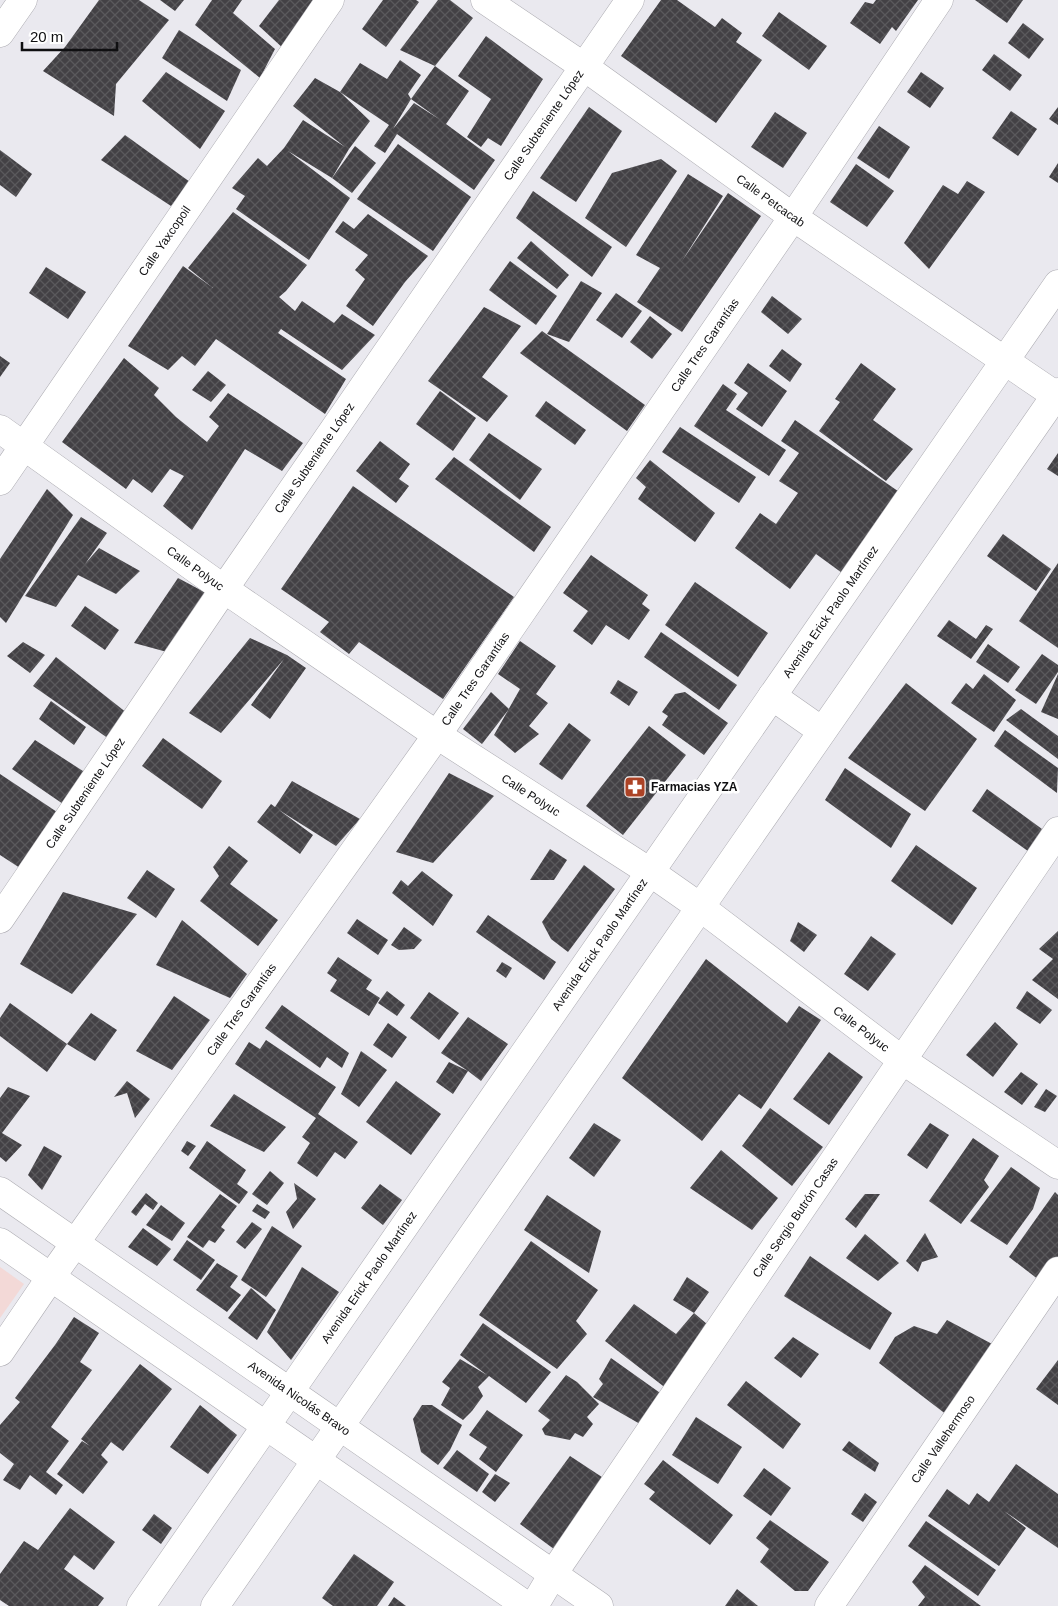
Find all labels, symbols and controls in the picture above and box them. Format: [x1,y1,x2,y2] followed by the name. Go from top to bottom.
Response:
[22,20,118,52] scale bar
[30,28,63,45] text: 20 m
[501,67,587,183] street label: Calle Subteniente López
[734,171,808,230] street label: Calle Petcacab
[136,203,194,279] street label: Calle Yaxcopoil
[668,296,742,395] street label: Calle Tres Garantías
[271,400,357,516] street label: Calle Subteniente López
[164,543,227,594] street label: Calle Polyuc
[780,543,881,680] street label: Avenida Erick Paolo Martínez
[438,630,512,728] street label: Calle Tres Garantías
[43,735,128,851] street label: Calle Subteniente López
[499,771,563,819] street label: Calle Polyuc
[623,775,647,799] pharmacy icon: Farmacias YZA
[651,780,738,794] place label: Farmacias YZA
[549,876,650,1013] street label: Avenida Erick Paolo Martínez
[204,961,279,1059] street label: Calle Tres Garantías
[830,1003,892,1055] street label: Calle Polyuc
[750,1155,841,1280] street label: Calle Sergio Butrón Casas
[318,1209,420,1346] street label: Avenida Erick Paolo Martínez
[246,1358,353,1439] street label: Avenida Nicolás Bravo
[908,1392,978,1486] street label: Calle Vallehermoso

